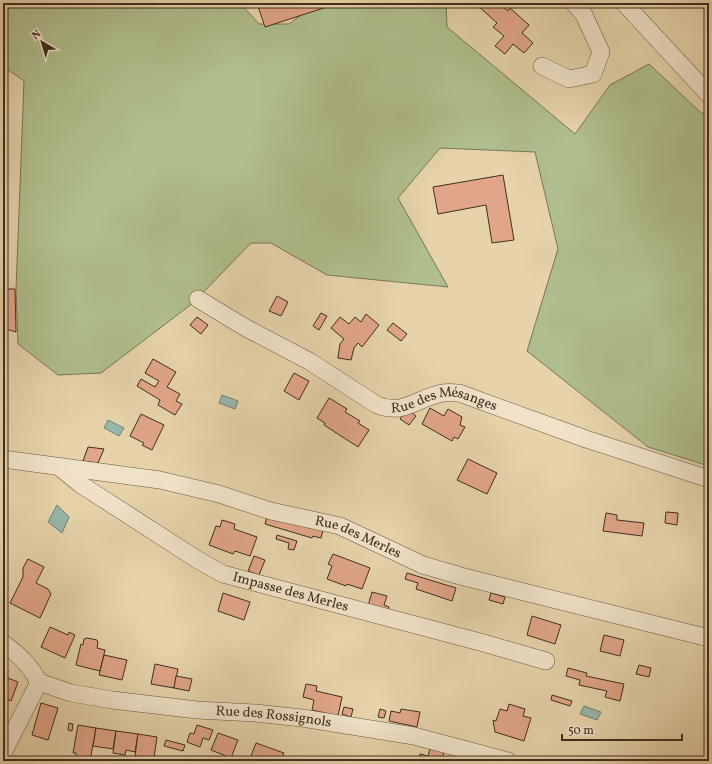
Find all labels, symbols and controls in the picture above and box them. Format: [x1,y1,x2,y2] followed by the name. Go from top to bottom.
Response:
[22,22,62,62] north arrow
[29,27,45,44] text: N
[390,383,500,418] street label: Rue des Mésanges
[313,511,405,563] street label: Rue des Merles
[231,567,351,616] street label: Impasse des Merles
[215,701,333,732] street label: Rue des Rossignols
[562,716,682,742] scale bar
[568,723,594,739] text: 50 m

